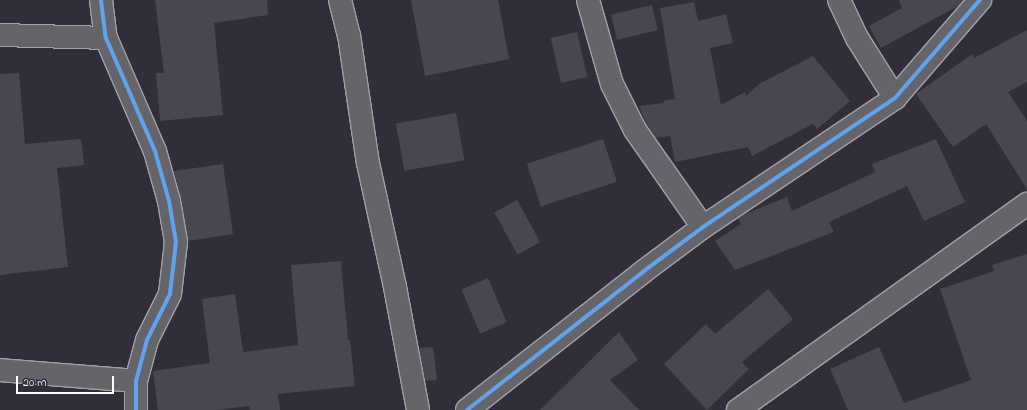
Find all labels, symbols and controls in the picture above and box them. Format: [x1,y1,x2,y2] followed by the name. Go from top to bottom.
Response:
[18,368,116,394] scale bar
[23,374,46,392] text: 20 m

